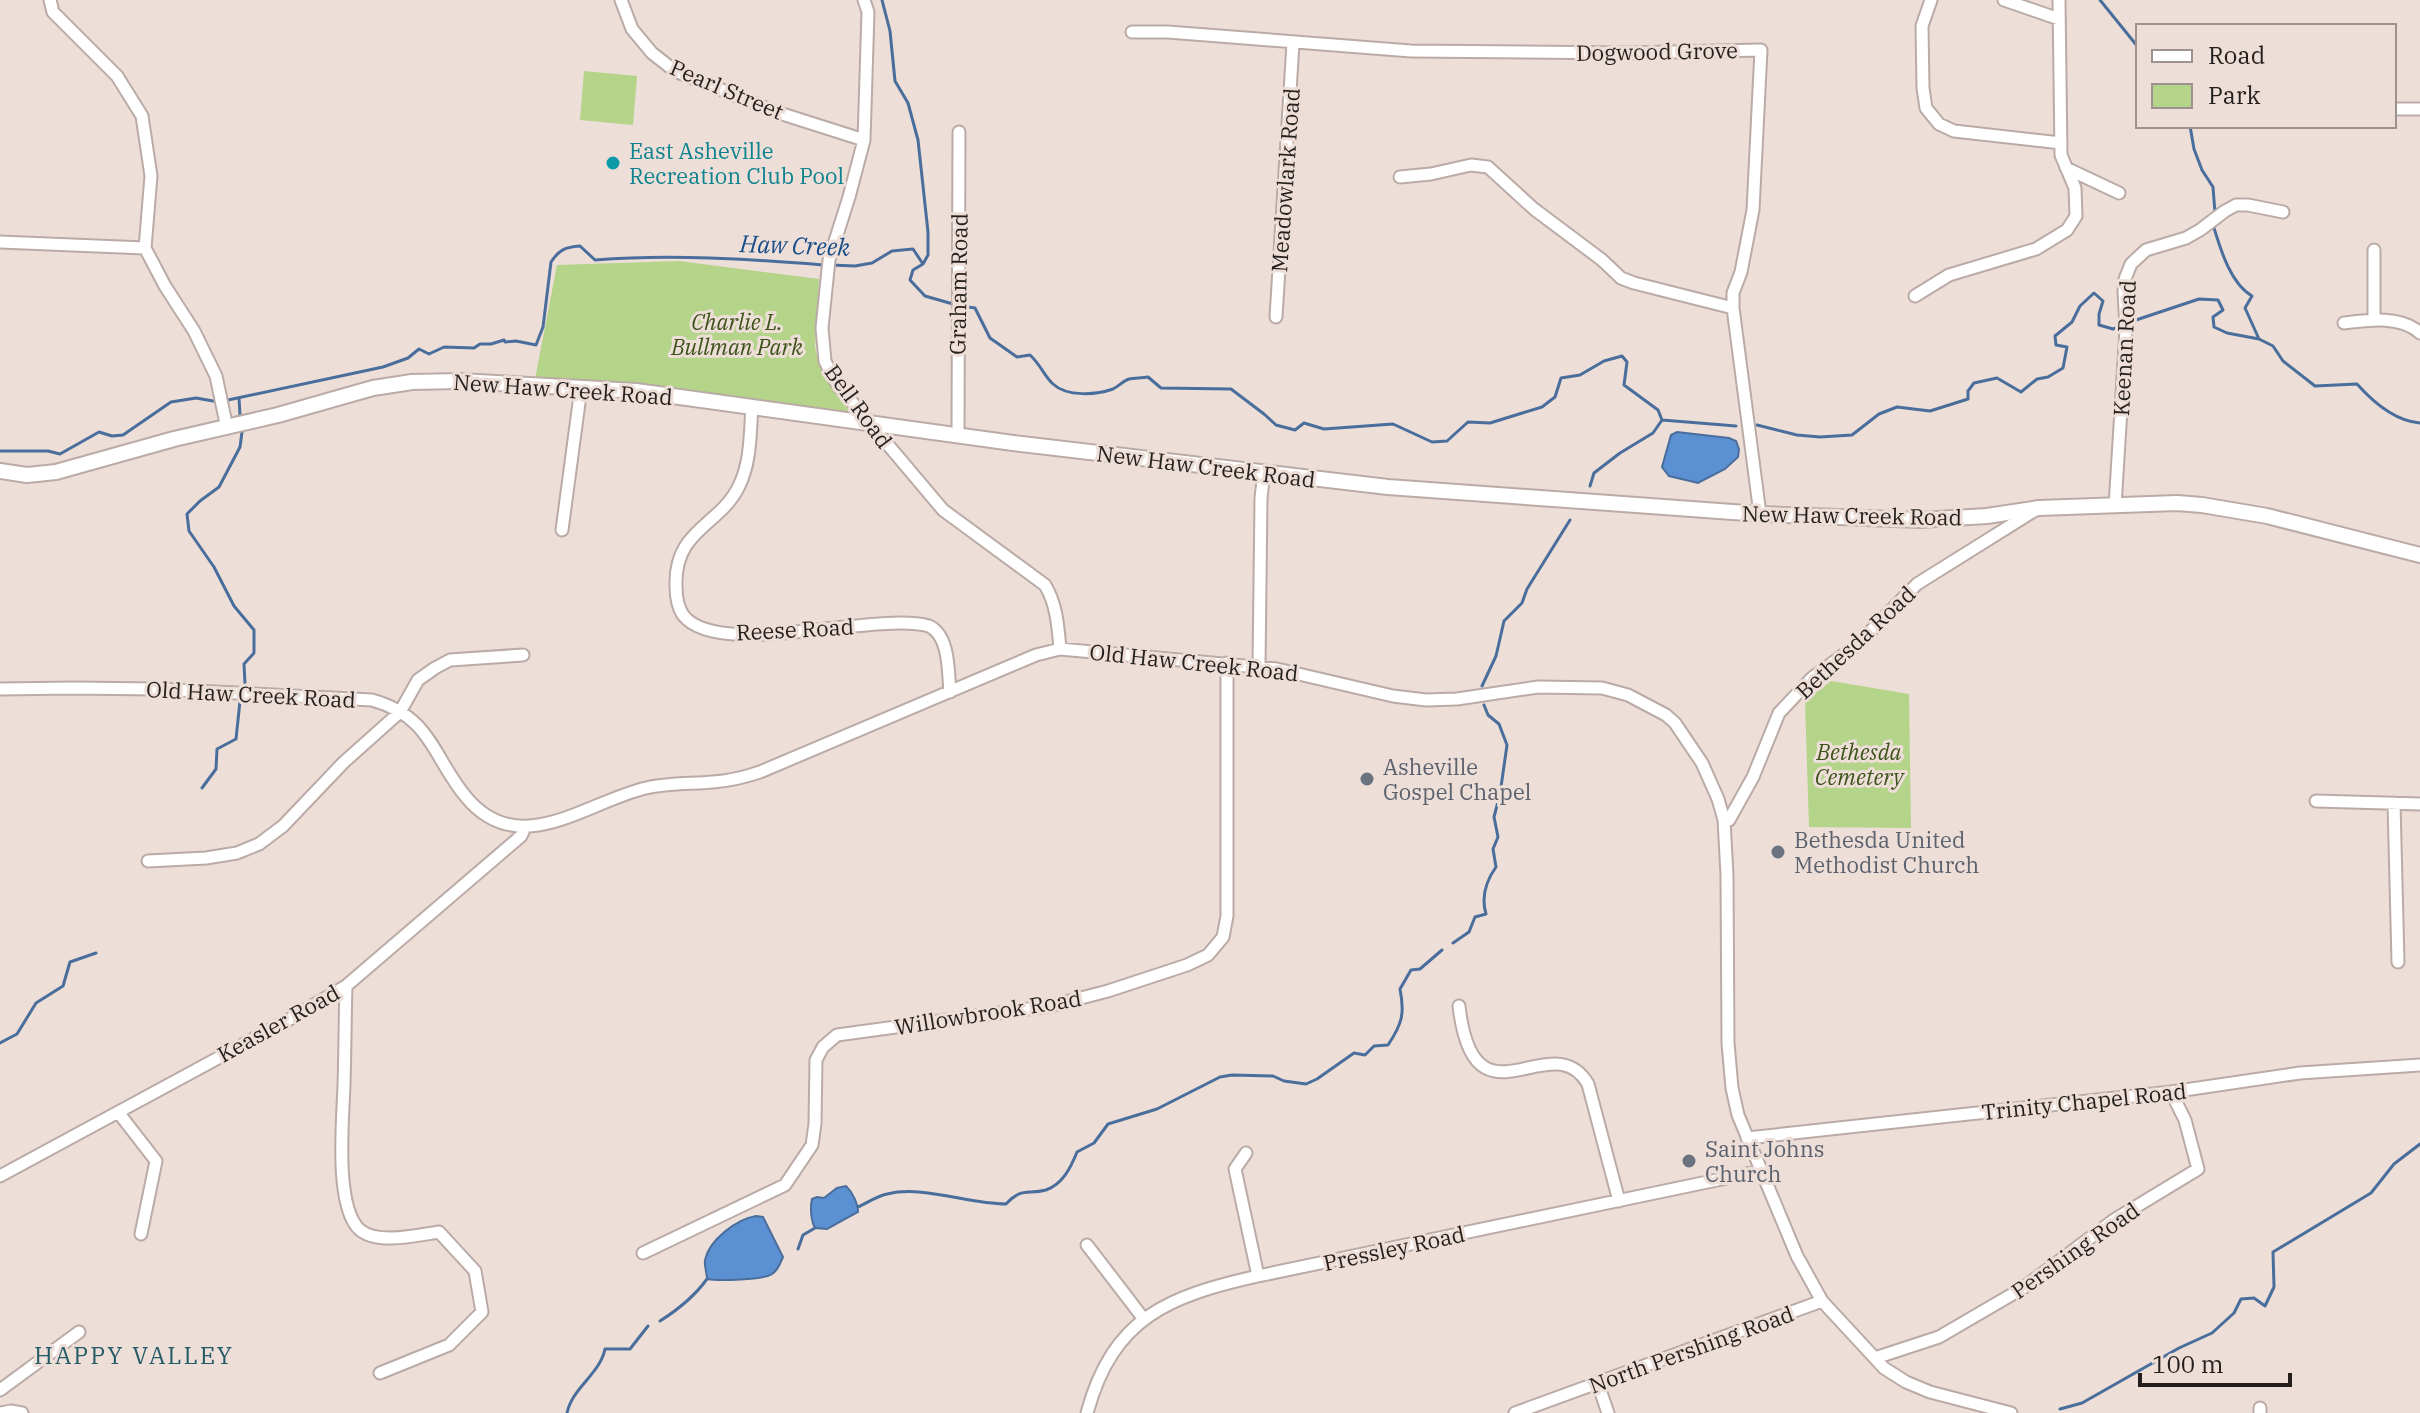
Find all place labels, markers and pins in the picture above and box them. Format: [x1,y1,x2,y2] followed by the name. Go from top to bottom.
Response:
[629,136,844,190] place label: East Asheville Recreation Club Pool
[604,154,622,172] marker: East Asheville Recreation Club Pool
[1383,752,1531,806] place label: Asheville Gospel Chapel
[1358,770,1376,788] marker: Asheville Gospel Chapel
[1794,825,1979,879] place label: Bethesda United Methodist Church
[1769,843,1787,861] marker: Bethesda United Methodist Church
[1705,1134,1825,1188] place label: Saint Johns Church
[1680,1152,1698,1170] marker: Saint Johns Church

